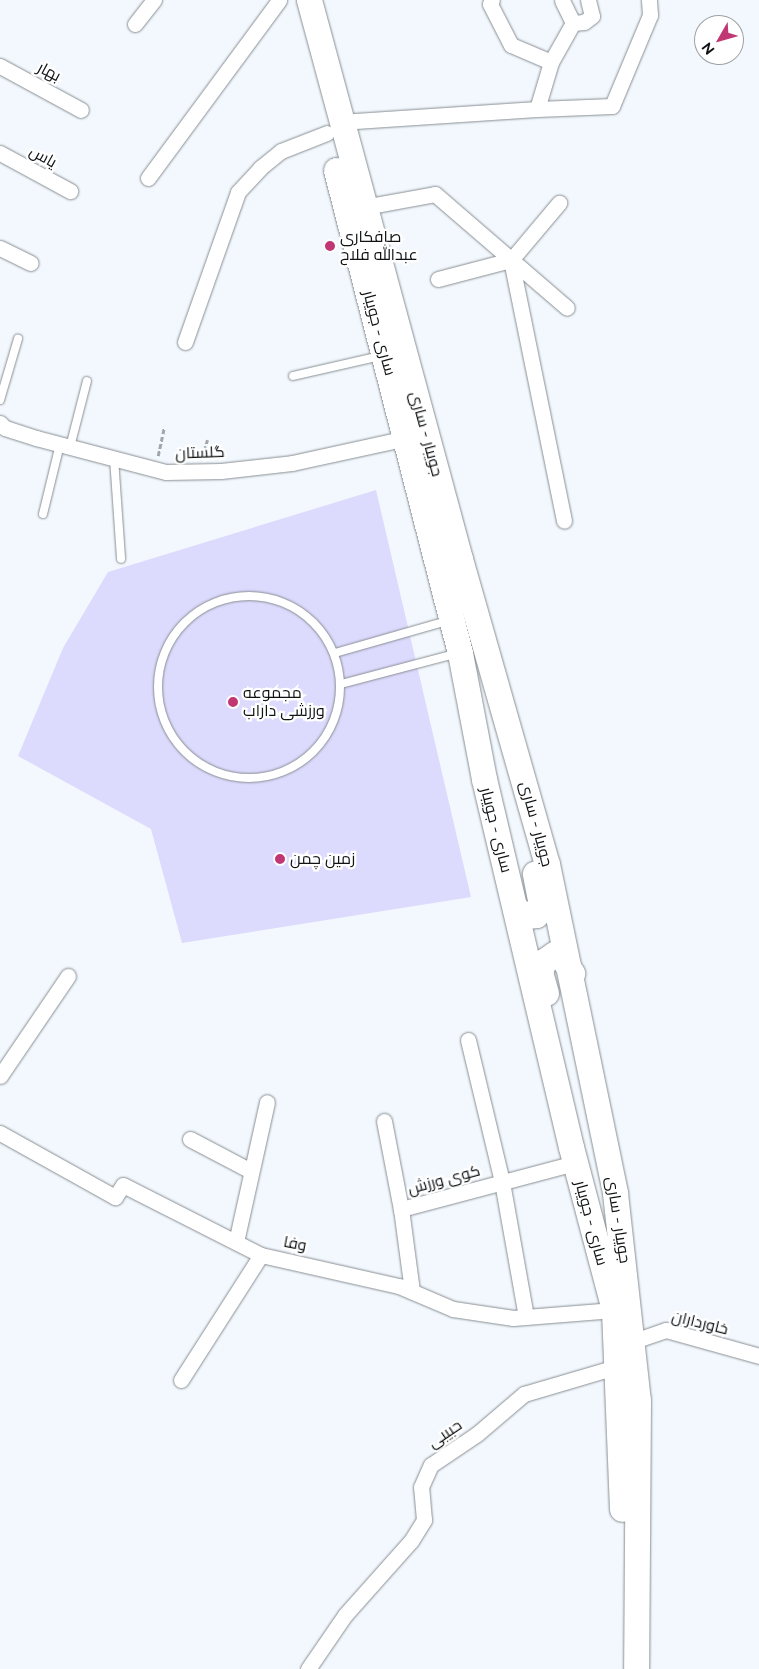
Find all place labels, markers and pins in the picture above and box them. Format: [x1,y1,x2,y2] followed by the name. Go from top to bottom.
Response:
[340,227,418,265] place label: صافکاری عبدالله فلاح
[324,240,336,252] marker: صافکاری عبدالله فلاح
[243,683,325,721] place label: مجموعه ورزشی داراب
[227,696,239,708] marker: مجموعه ورزشی داراب
[290,849,355,869] place label: زمین چمن
[274,853,286,865] marker: زمین چمن

